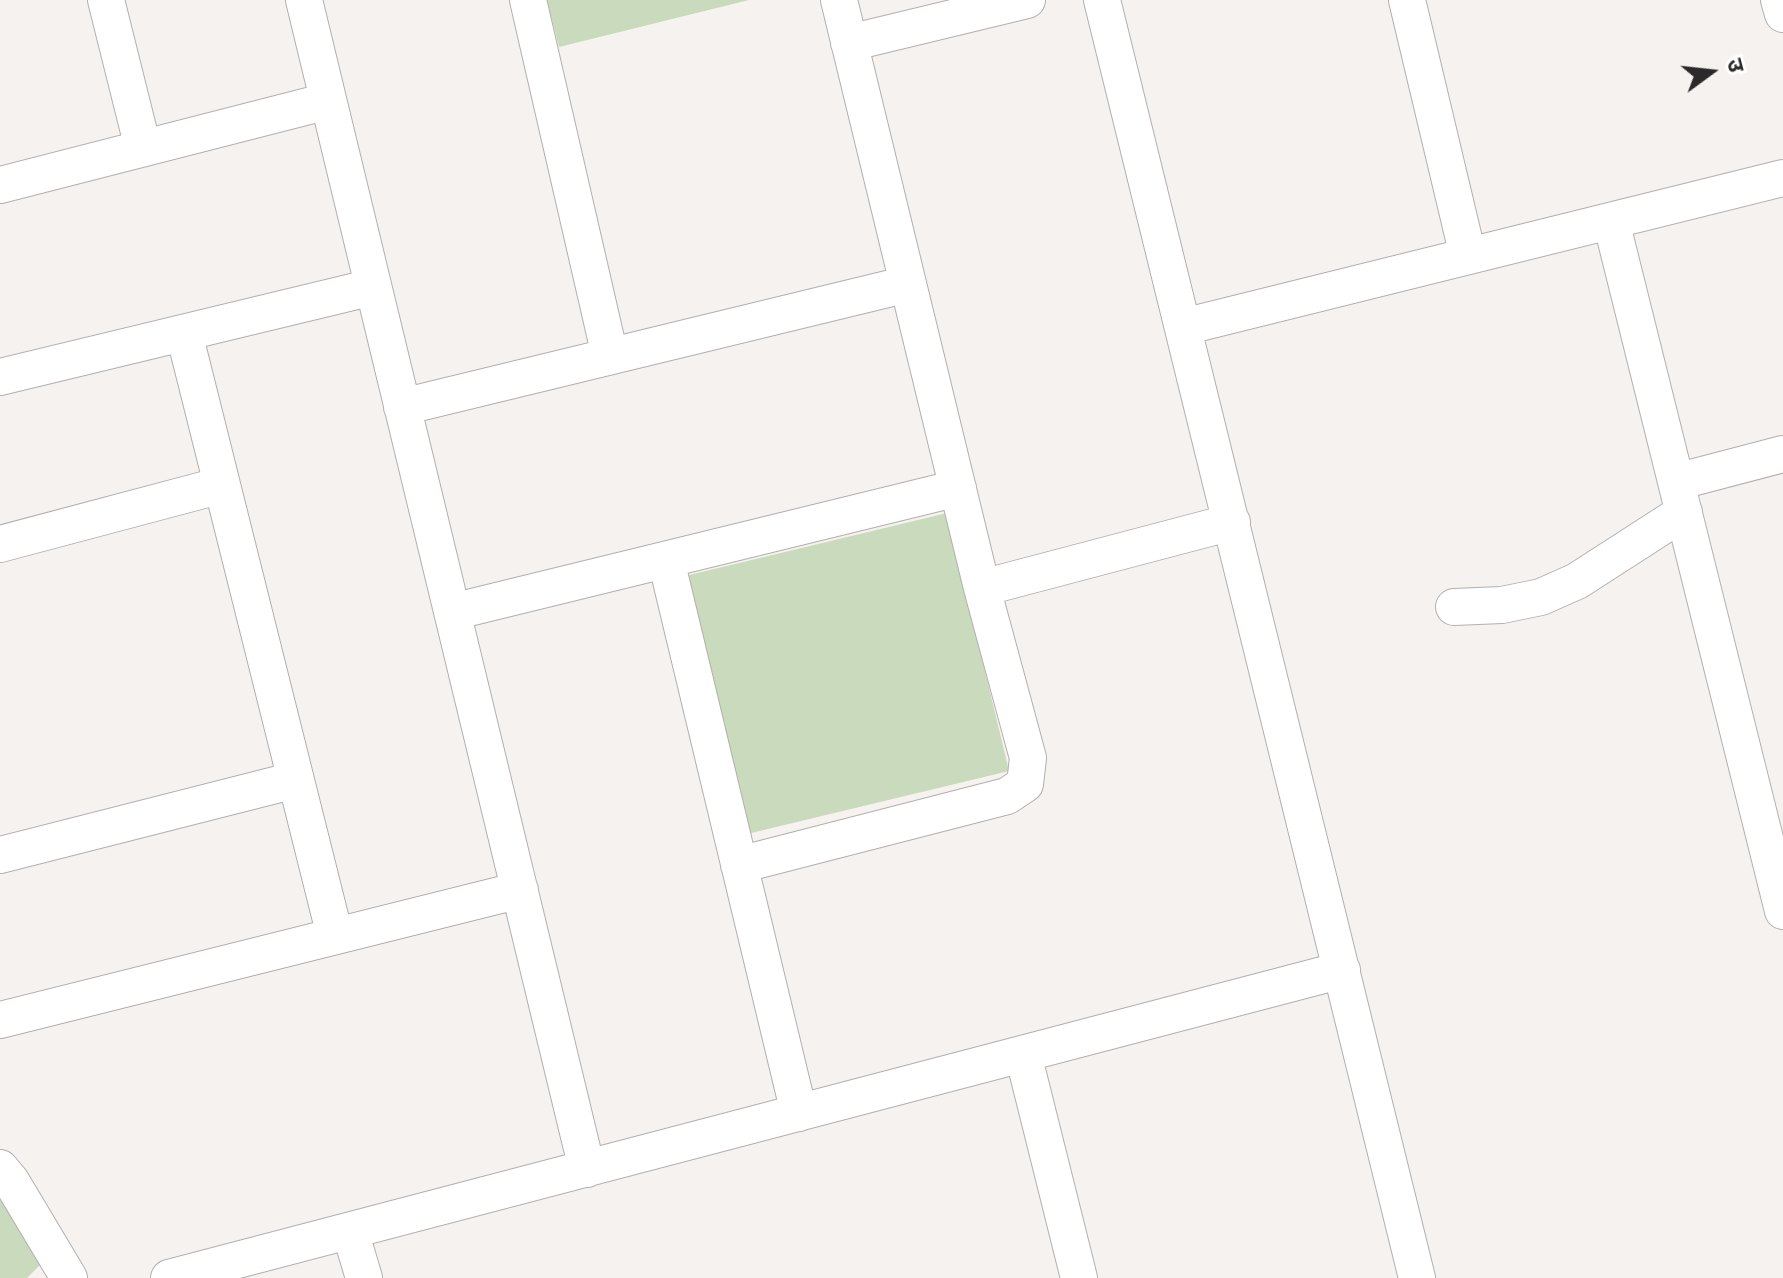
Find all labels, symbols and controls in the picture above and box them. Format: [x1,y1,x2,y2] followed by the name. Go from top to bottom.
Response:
[1671,32,1751,112] north arrow
[1720,56,1749,75] text: उ

